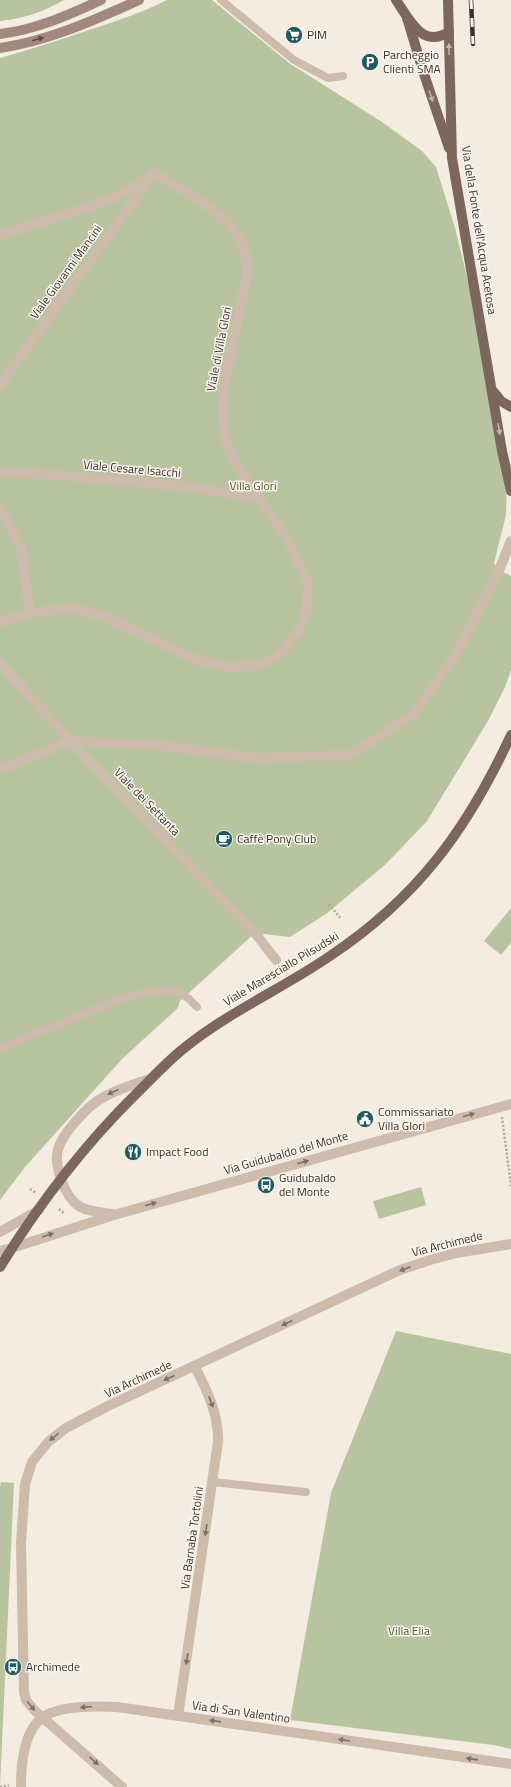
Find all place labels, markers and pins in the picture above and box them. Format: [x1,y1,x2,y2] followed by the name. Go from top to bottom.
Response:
[284,25,304,45] supermarket icon: PIM
[307,25,327,44] place label: PIM
[383,45,441,78] place label: Parcheggio Clienti SMA
[360,52,380,72] parking icon: Parcheggio Clienti SMA
[214,829,234,849] cafe icon: Caffè Pony Club
[237,829,316,848] place label: Caffè Pony Club
[378,1102,454,1135] place label: Commissariato Villa Glori
[355,1109,375,1129] public building icon: Commissariato Villa Glori
[123,1142,143,1162] restaurant icon: Impact Food
[146,1142,209,1161] place label: Impact Food
[279,1168,336,1201] place label: Guidubaldo del Monte
[256,1175,276,1195] bus stop icon: Guidubaldo del Monte
[3,1657,23,1677] bus stop icon: Archimede
[26,1657,80,1676] place label: Archimede

